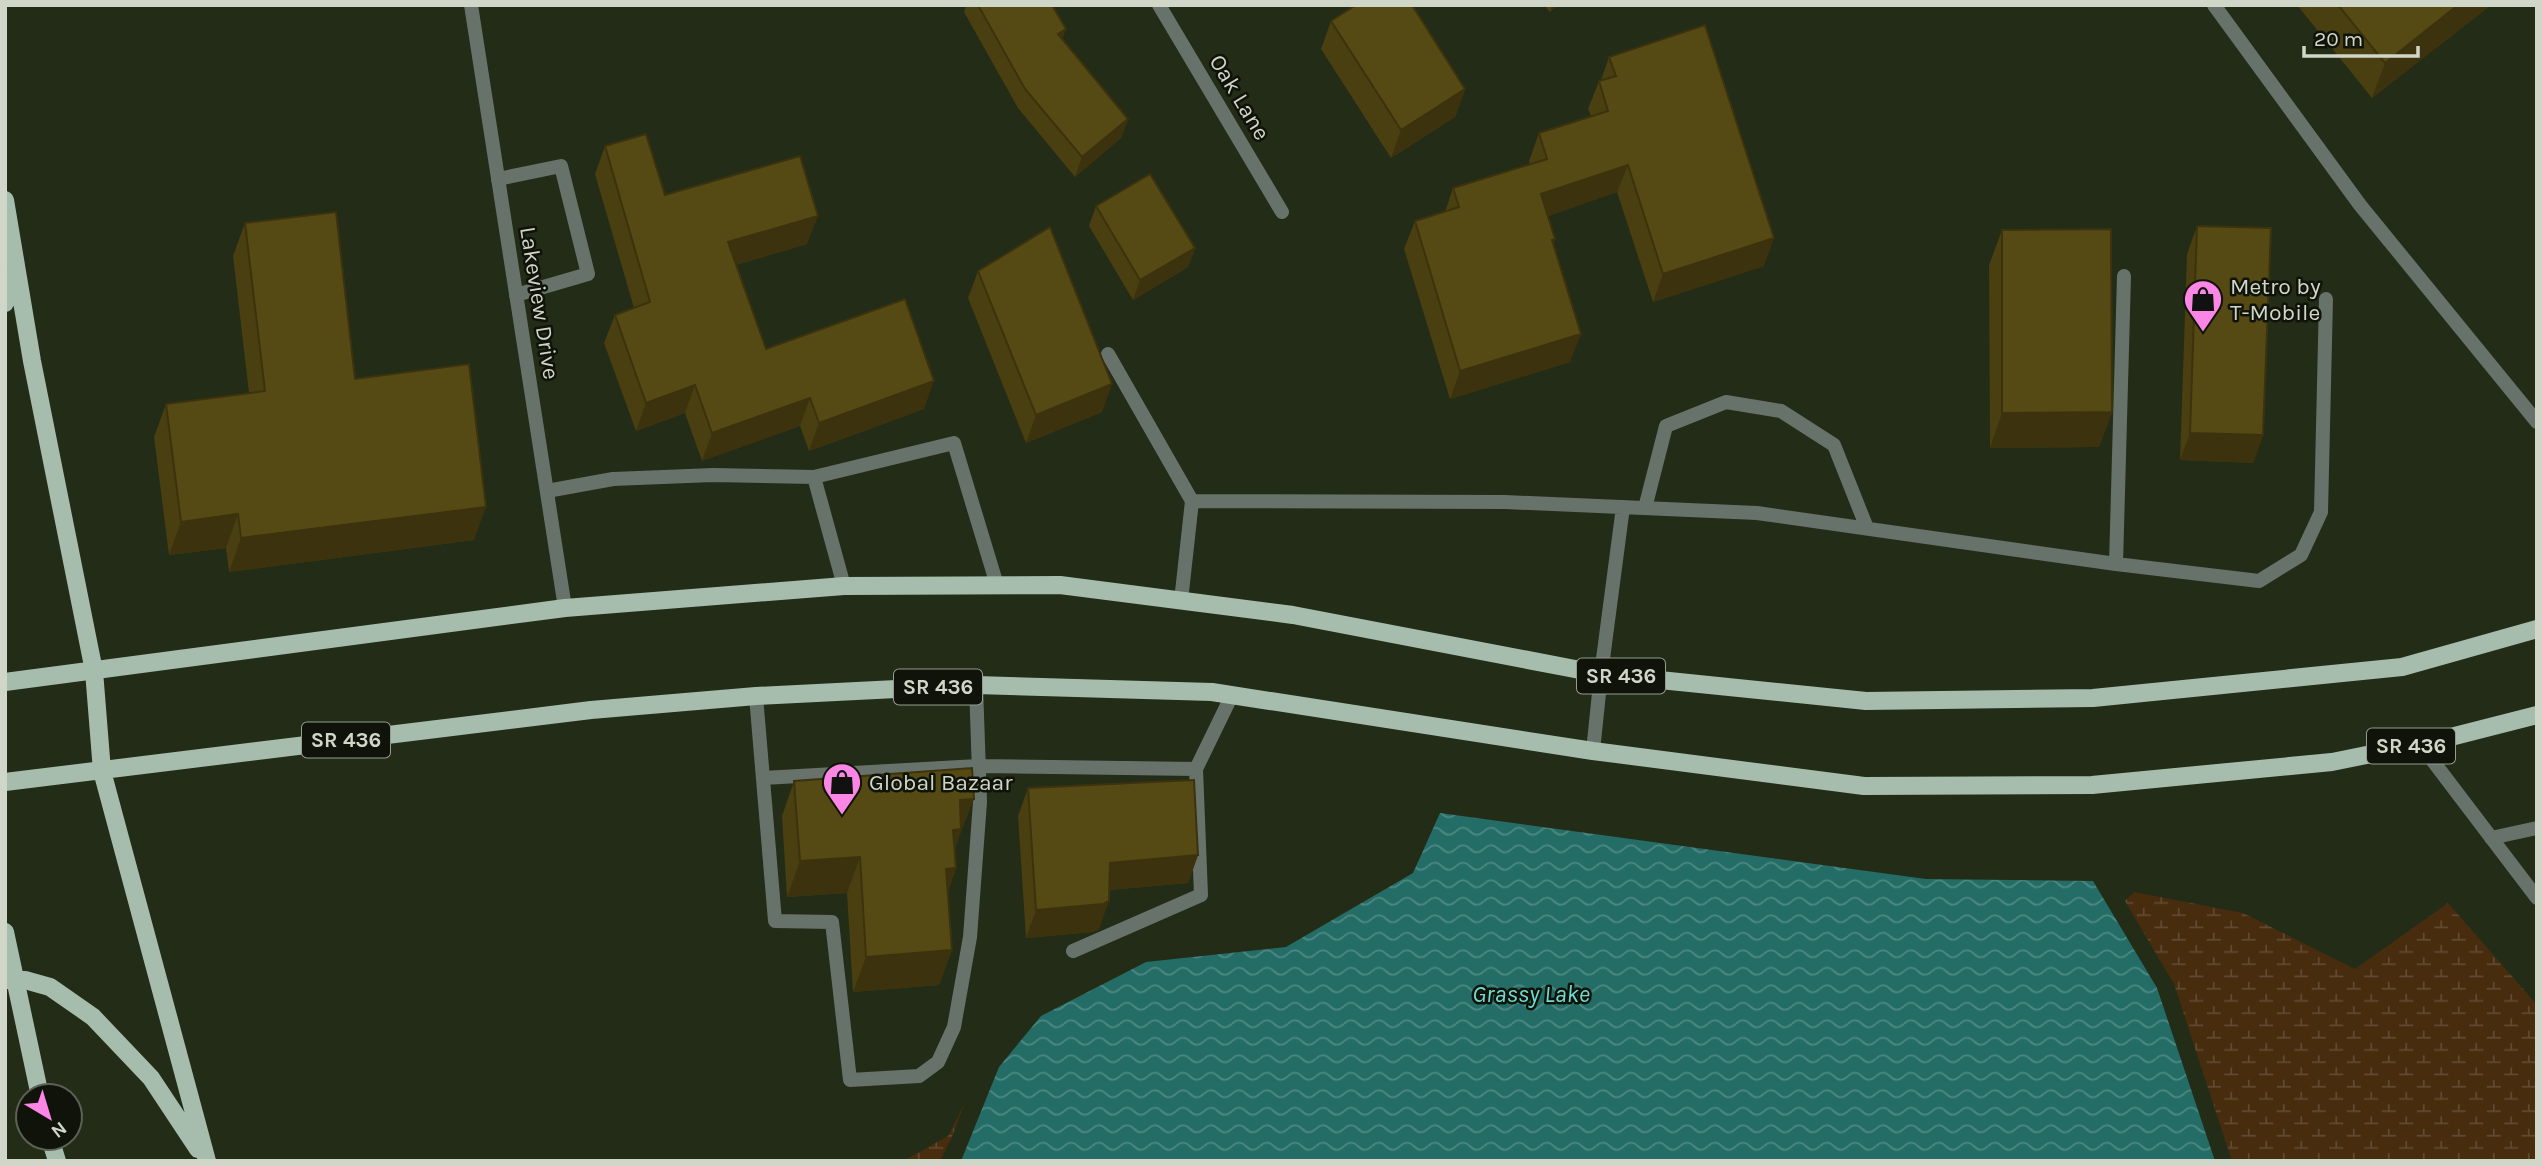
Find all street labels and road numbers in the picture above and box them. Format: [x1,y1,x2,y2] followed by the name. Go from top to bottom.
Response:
[1204,50,1276,145] street label: Oak Lane
[514,225,565,381] street label: Lakeview Drive
[1577,658,1665,694] road number: SR 436
[894,670,982,704] road number: SR 436
[302,722,390,758] road number: SR 436
[2367,728,2455,764] road number: SR 436

